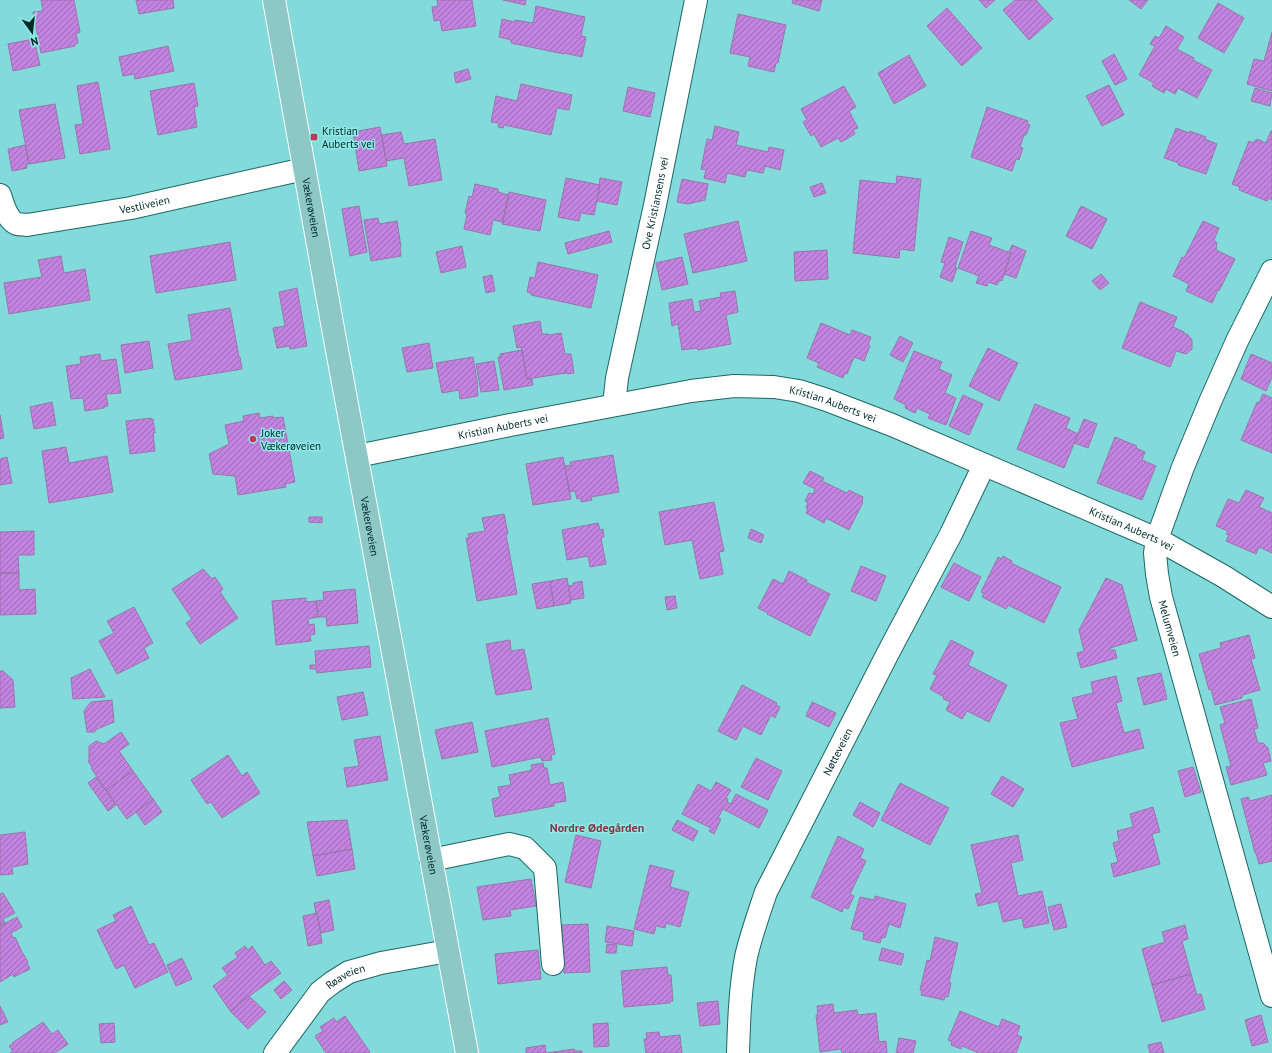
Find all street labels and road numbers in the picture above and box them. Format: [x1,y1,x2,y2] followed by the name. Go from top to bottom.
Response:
[638,156,671,251] street label: Ove Kristiansens vei
[299,176,324,238] street label: Vækerøveien
[117,192,171,217] street label: Vestliveien
[788,383,878,425] street label: Kristian Auberts vei
[457,411,549,442] street label: Kristian Auberts vei
[357,495,382,557] street label: Vækerøveien
[1087,504,1176,554] street label: Kristian Auberts vei
[1155,599,1184,658] street label: Melumveien
[820,726,856,778] street label: Nøtteveien
[416,813,441,876] street label: Vækerøveien
[323,961,367,992] street label: Røaveien

